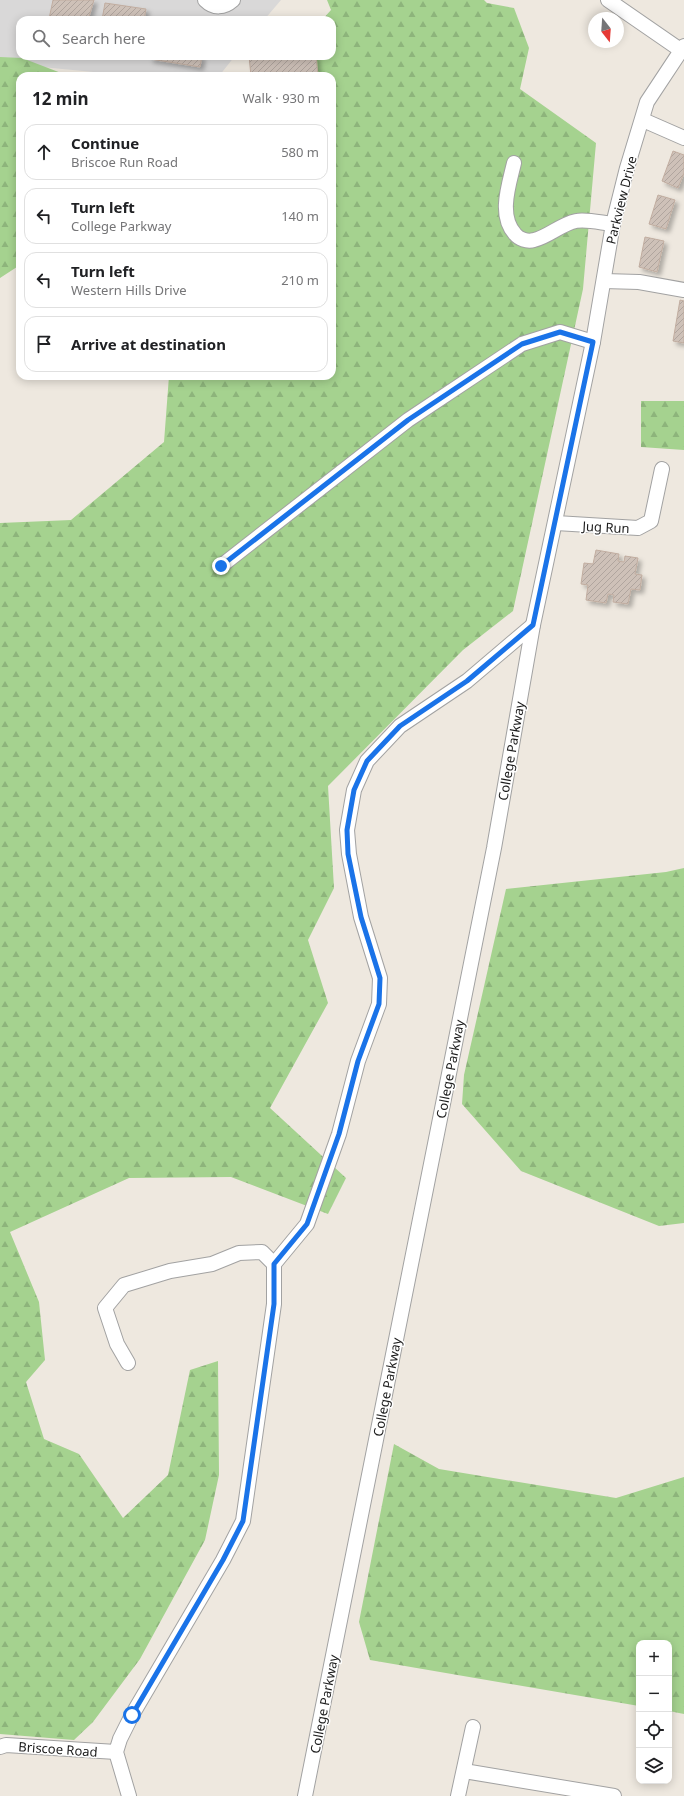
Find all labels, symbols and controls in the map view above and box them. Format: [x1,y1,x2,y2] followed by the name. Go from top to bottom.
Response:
[588,12,624,48] north arrow
[16,16,336,60] search box
[30,27,52,49] icon: search
[62,28,145,48] text: Search here
[32,87,89,110] text: 12 min
[242,89,320,107] text: Walk · 930 m
[71,133,139,153] text: Continue
[33,141,55,163] icon: ahead
[281,143,319,161] text: 580 m
[71,153,178,171] text: Briscoe Run Road
[601,154,641,246] street label: Parkview Drive
[71,197,135,217] text: Turn left
[33,205,55,227] icon: left
[281,207,319,225] text: 140 m
[71,217,171,235] text: College Parkway
[71,261,135,281] text: Turn left
[33,269,55,291] icon: left
[281,271,319,289] text: 210 m
[71,281,187,299] text: Western Hills Drive
[33,333,55,355] icon: arrive
[71,334,226,354] text: Arrive at destination
[580,517,630,537] street label: Jug Run
[212,557,230,575] route end
[493,700,529,802] street label: College Parkway
[432,1018,468,1120] street label: College Parkway
[369,1336,405,1438] street label: College Parkway
[636,1640,672,1784] map controls
[636,1640,672,1676] button: +
[306,1653,342,1755] street label: College Parkway
[636,1676,672,1712] button: −
[123,1706,141,1724] route start
[636,1712,672,1748] button: locate
[18,1737,98,1761] street label: Briscoe Road
[636,1748,672,1784] button: layers

